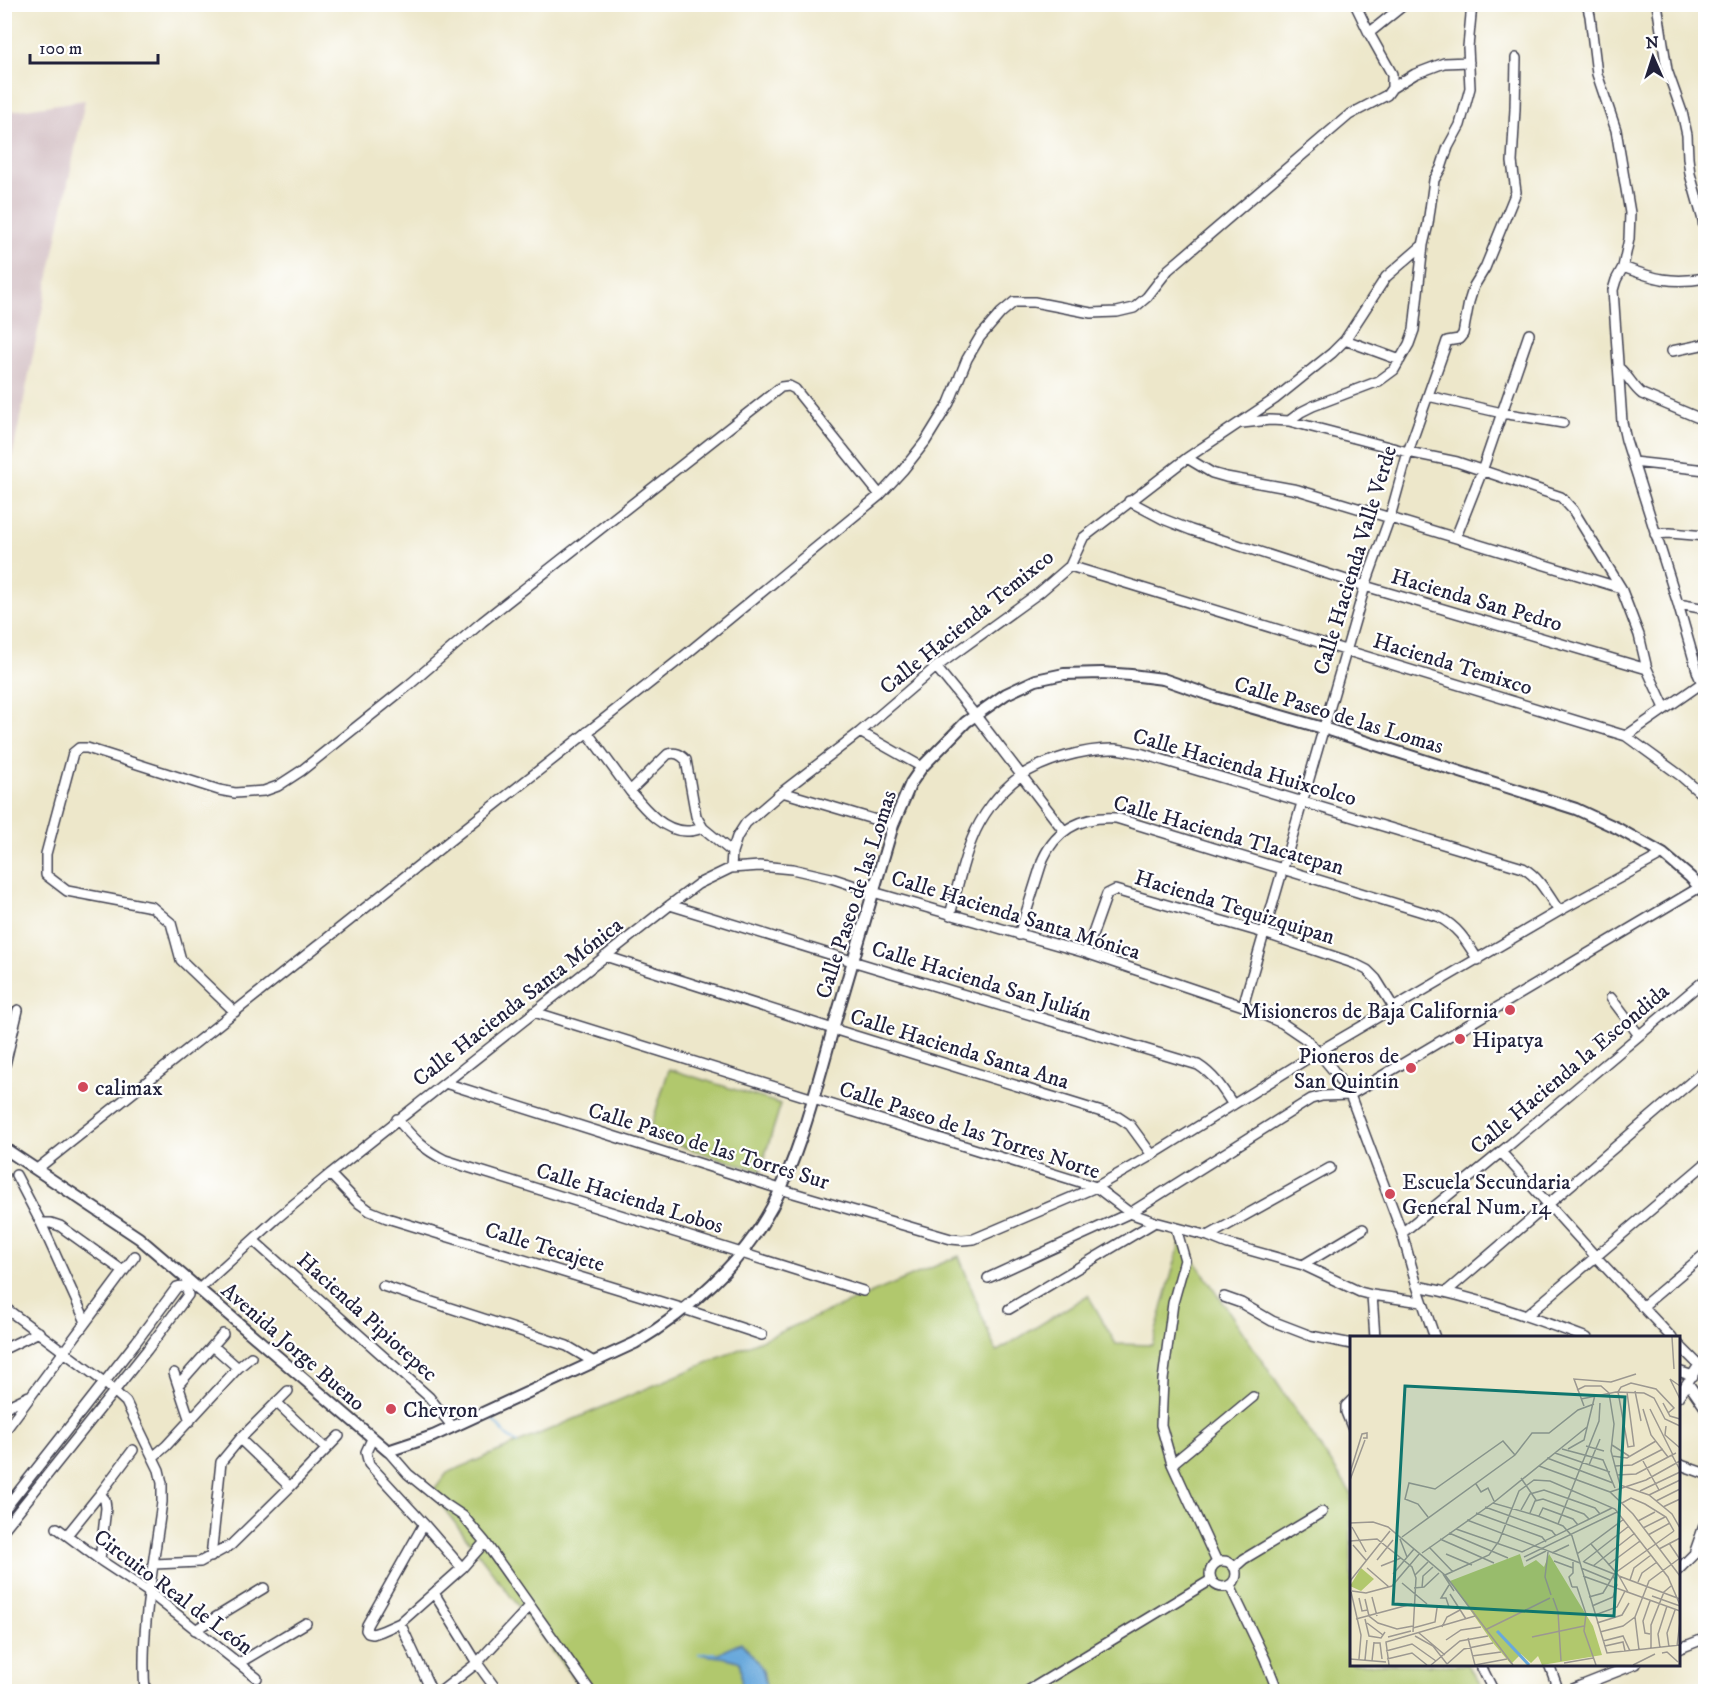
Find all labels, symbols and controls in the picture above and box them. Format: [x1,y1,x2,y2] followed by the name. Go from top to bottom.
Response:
[30,27,158,65] scale bar
[1623,27,1683,87] north arrow
[1645,33,1659,53] text: N
[39,38,82,60] text: 100 m
[1308,442,1403,678] street label: Calle Hacienda Valle Verde
[874,544,1059,701] street label: Calle Hacienda Temixco
[1388,563,1565,638] street label: Hacienda San Pedro
[1370,627,1535,701] street label: Hacienda Temixco
[1231,671,1447,760] street label: Calle Paseo de las Lomas
[1130,723,1360,812] street label: Calle Hacienda Huixcolco
[810,787,903,1002] street label: Calle Paseo de las Lomas
[1110,790,1348,881] street label: Calle Hacienda Tlacatepan
[1131,864,1338,951] street label: Hacienda Tequizquipan
[888,865,1144,966] street label: Calle Hacienda Santa Mónica
[407,911,629,1093] street label: Calle Hacienda Santa Mónica
[868,935,1095,1028] street label: Calle Hacienda San Julián
[1465,978,1676,1160] street label: Calle Hacienda la Escondida
[1241,998,1499,1025] place label: Misioneros de Baja California
[847,1003,1073,1096] street label: Calle Hacienda Santa Ana
[1503,1003,1517,1017] marker: Misioneros de Baja California
[1472,1027,1544,1054] place label: Hipatya
[1453,1032,1467,1046] marker: Hipatya
[1294,1043,1400,1095] place label: Pioneros de San Quintin
[1404,1061,1418,1075] marker: Pioneros de San Quintin
[95,1075,163,1102] place label: calimax
[836,1075,1103,1185] street label: Calle Paseo de las Torres Norte
[76,1080,90,1094] marker: calimax
[585,1097,833,1196] street label: Calle Paseo de las Torres Sur
[533,1157,726,1240] street label: Calle Hacienda Lobos
[1402,1169,1571,1221] place label: Escuela Secundaria General Num. 14
[1383,1187,1397,1201] marker: Escuela Secundaria General Num. 14
[481,1216,608,1278] street label: Calle Tecajete
[291,1247,443,1387] street label: Hacienda Pipiotepec
[215,1277,371,1417] street label: Avenida Jorge Bueno
[1350,1336,1680,1666] inset map
[403,1397,479,1424] place label: Chevron
[384,1402,398,1416] marker: Chevron
[88,1523,259,1661] street label: Circuito Real de León

